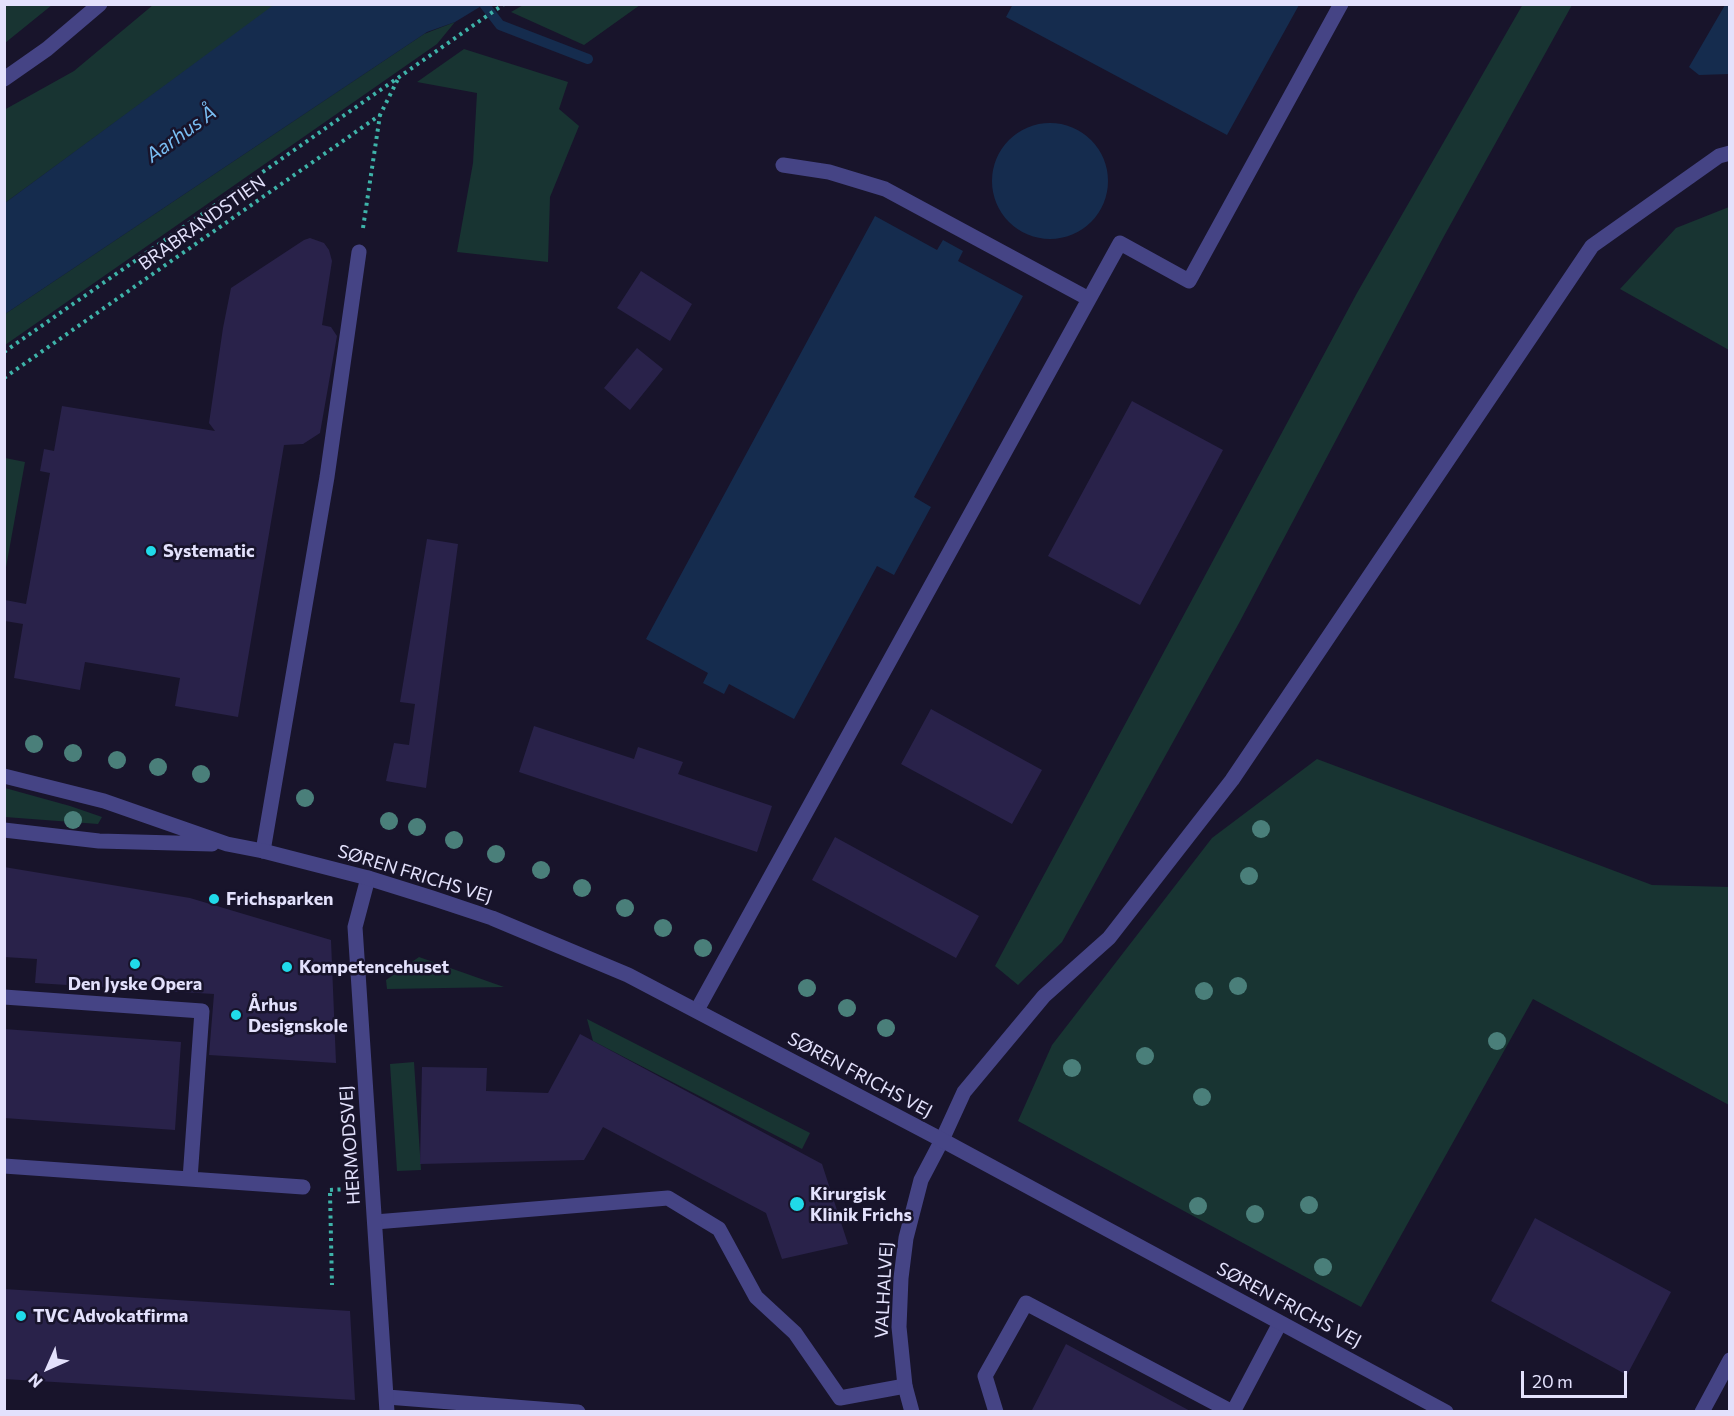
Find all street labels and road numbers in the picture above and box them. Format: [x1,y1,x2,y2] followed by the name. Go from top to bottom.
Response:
[134,171,270,275] street label: BRABRANDSTIEN
[335,840,495,908] street label: SØREN FRICHS VEJ
[784,1028,936,1122] street label: SØREN FRICHS VEJ
[335,1085,365,1205] street label: HERMODSVEJ
[871,1241,897,1339] street label: VALHALVEJ
[1213,1258,1365,1352] street label: SØREN FRICHS VEJ

